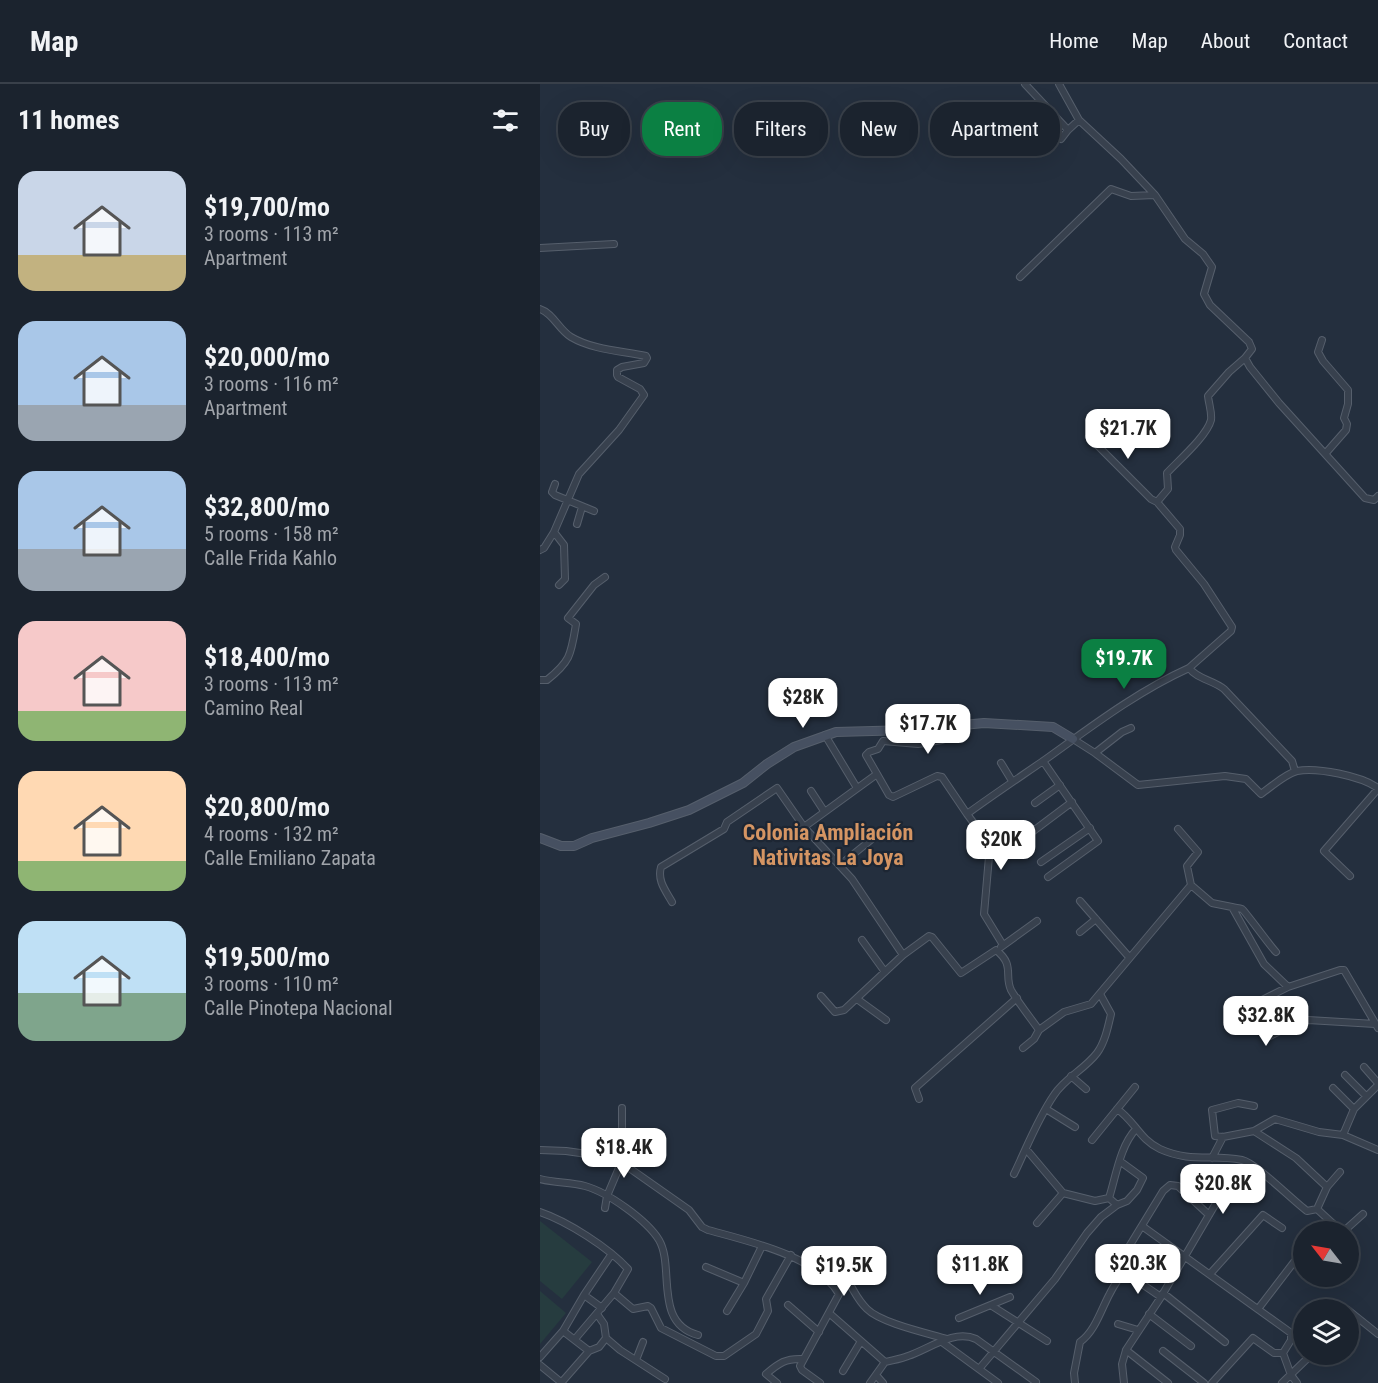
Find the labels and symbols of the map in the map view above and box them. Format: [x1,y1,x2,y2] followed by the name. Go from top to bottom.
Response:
[1079,409,1177,460] pin: $21.7K
[1075,639,1173,690] pin: $19.7K
[767,678,839,729] pin: $28K
[879,704,977,755] pin: $17.7K
[743,820,913,870] district label: Colonia Ampliación Nativitas La Joya
[965,820,1037,871] pin: $20K
[1217,996,1315,1047] pin: $32.8K
[575,1128,673,1179] pin: $18.4K
[1174,1164,1272,1215] pin: $20.8K
[1293,1221,1359,1287] north arrow
[1089,1244,1187,1295] pin: $20.3K
[931,1245,1029,1296] pin: $11.8K
[795,1246,893,1297] pin: $19.5K

